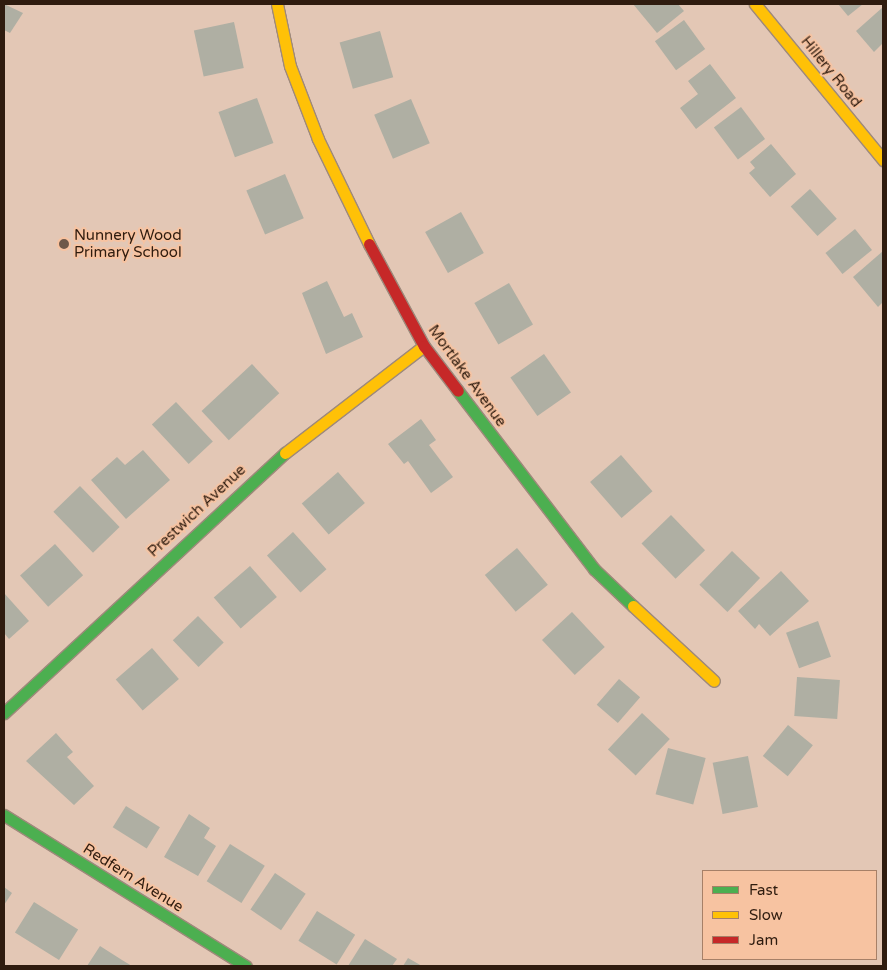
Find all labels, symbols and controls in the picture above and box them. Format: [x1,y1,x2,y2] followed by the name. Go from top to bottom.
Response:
[797,33,865,111] street label: Hillery Road
[74,226,182,261] place label: Nunnery Wood Primary School
[58,238,70,250] marker: Nunnery Wood Primary School
[424,322,510,430] street label: Mortlake Avenue
[144,461,250,561] street label: Prestwich Avenue
[80,840,186,916] street label: Redfern Avenue
[702,870,877,960] legend
[749,881,778,899] text: Fast
[749,906,783,924] text: Slow
[749,931,778,949] text: Jam

